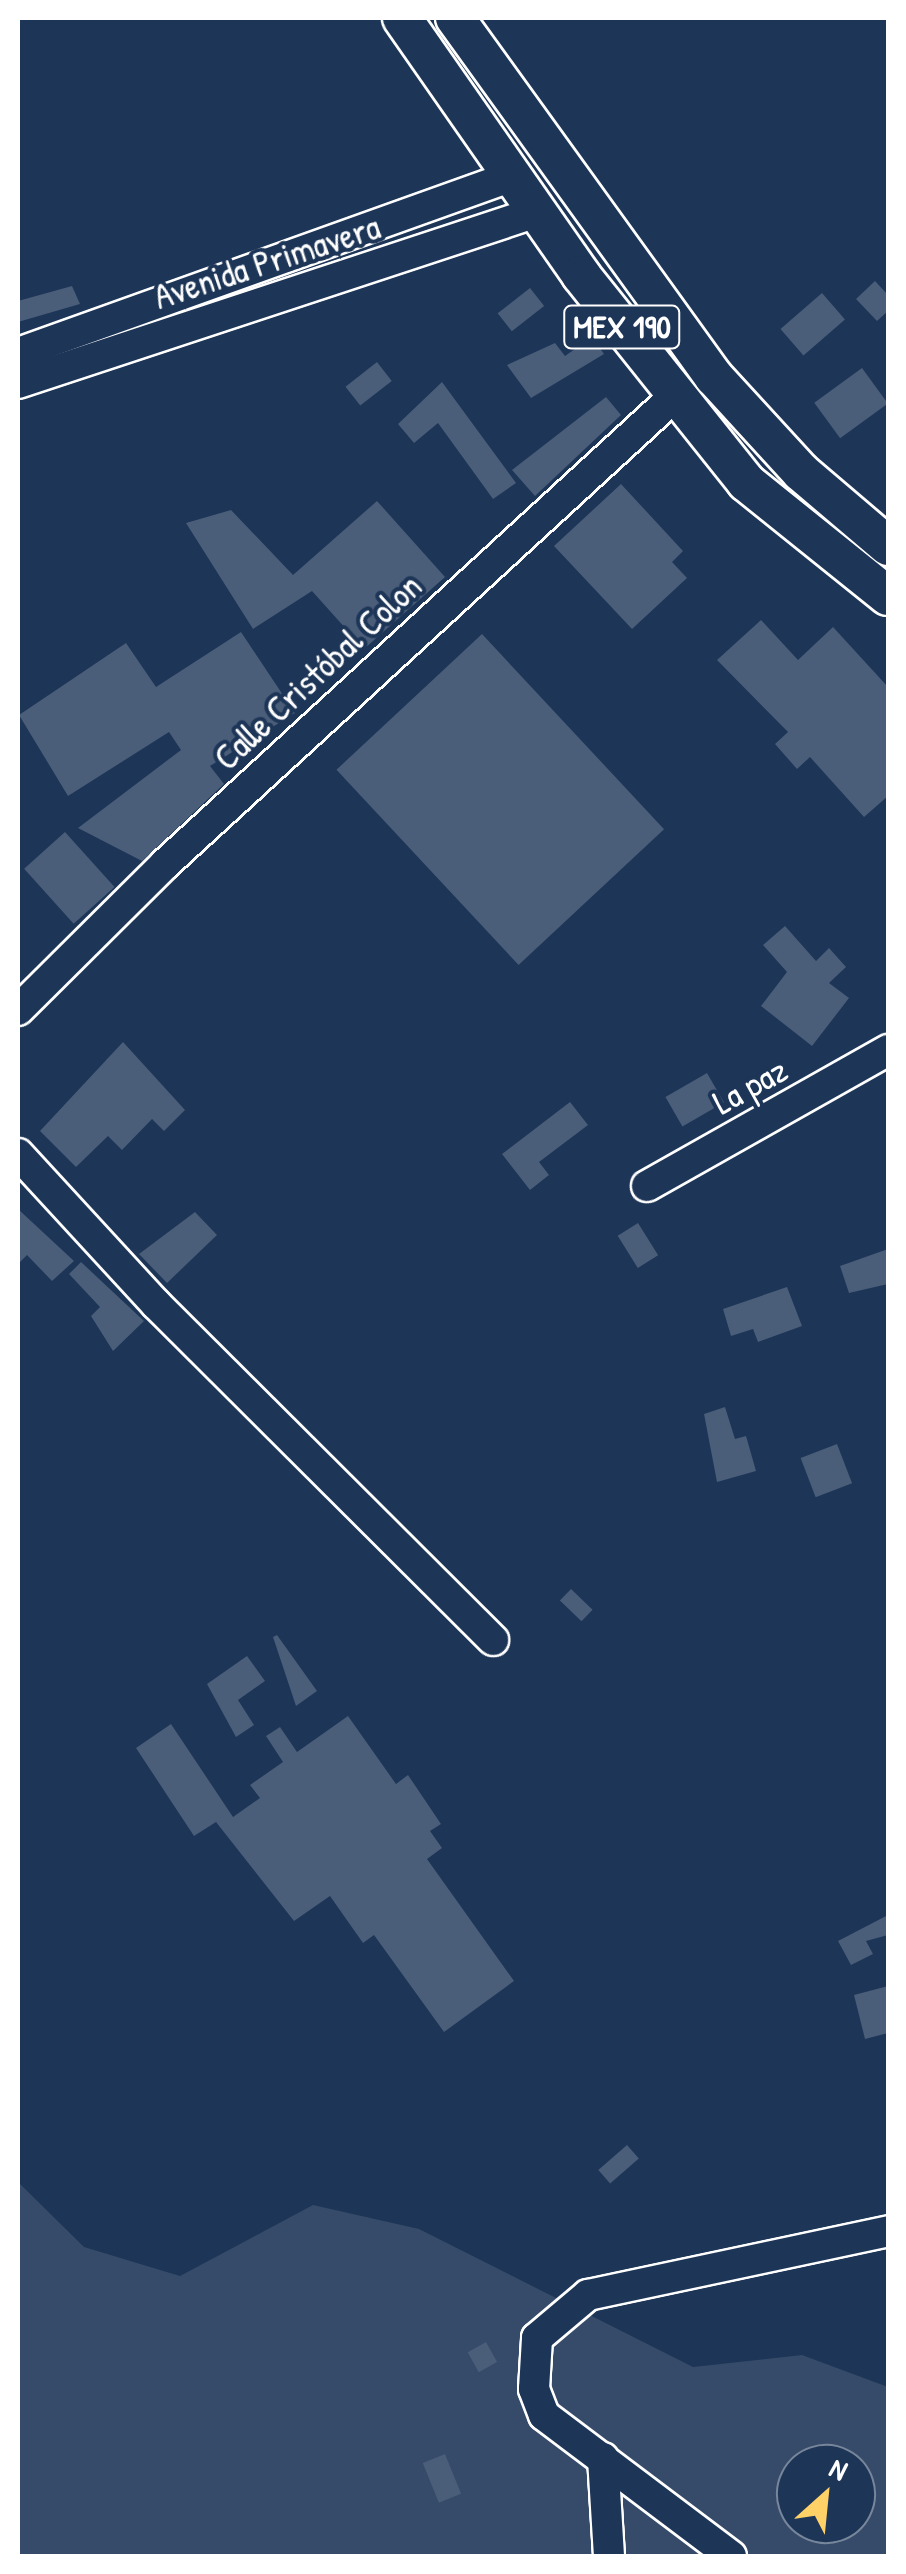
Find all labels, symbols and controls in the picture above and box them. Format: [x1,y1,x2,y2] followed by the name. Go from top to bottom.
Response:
[149,206,385,318] street label: Avenida Primavera
[562,300,682,354] road number: MEX 190
[206,565,430,779] street label: Calle Cristóbal Colon
[706,1049,794,1123] street label: La paz
[776,2444,876,2544] north arrow
[823,2449,854,2489] text: N

